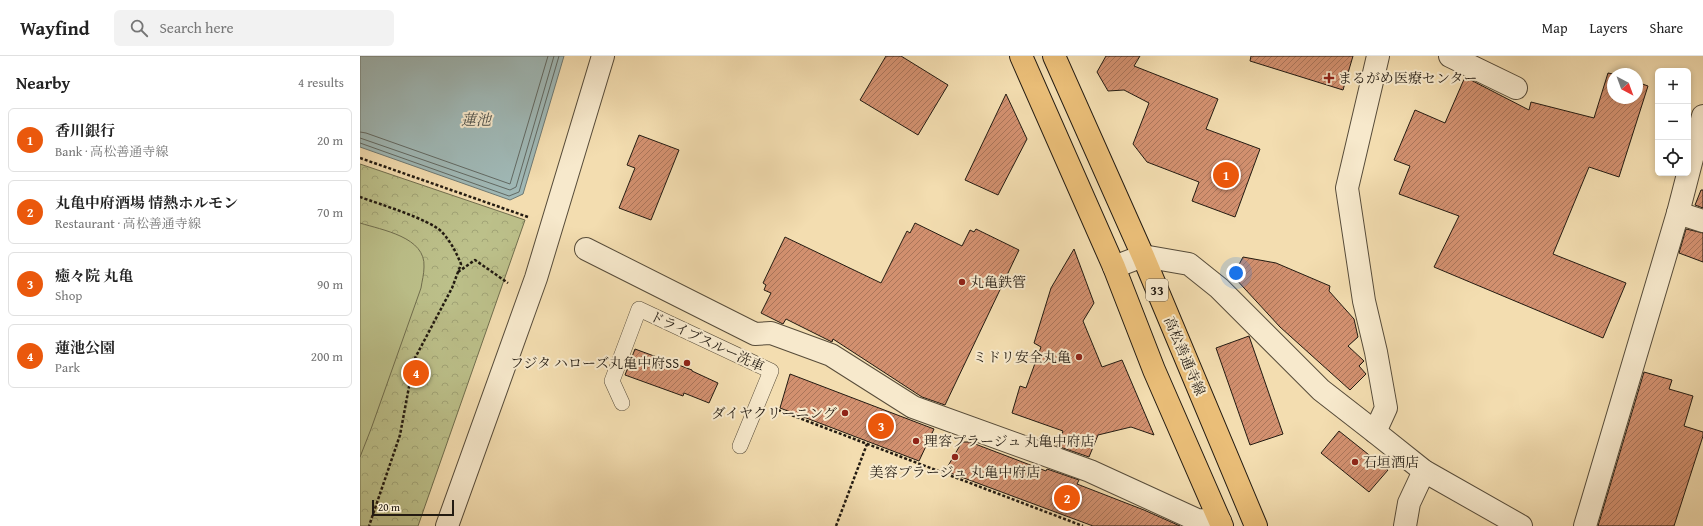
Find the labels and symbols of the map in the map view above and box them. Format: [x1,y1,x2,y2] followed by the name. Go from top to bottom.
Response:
[1338,68,1477,88] place label: まるがめ医療センター
[1607,68,1643,104] north arrow
[1323,72,1335,84] marker: まるがめ医療センター
[461,109,493,130] water label: 蓮池
[1213,160,1239,190] pin: 1
[1226,263,1246,283] your location
[970,272,1026,292] place label: 丸亀鉄管
[957,277,967,287] marker: 丸亀鉄管
[1146,279,1168,301] road number: 33
[646,306,768,376] street label: ドライブスルー洗車
[1159,313,1211,399] street label: 高松善通寺線
[973,347,1071,367] place label: ミドリ安全丸亀
[1074,352,1084,362] marker: ミドリ安全丸亀
[510,353,679,373] place label: フジタ ハローズ丸亀中府SS
[403,358,429,388] pin: 4
[682,358,692,368] marker: フジタ ハローズ丸亀中府SS
[712,403,837,423] place label: ダイヤクリーニング
[840,408,850,418] marker: ダイヤクリーニング
[868,411,894,441] pin: 3
[924,431,1095,451] place label: 理容プラージュ 丸亀中府店
[911,436,921,446] marker: 理容プラージュ 丸亀中府店
[950,452,960,462] marker: 美容プラージュ 丸亀中府店
[1363,452,1419,472] place label: 石垣酒店
[1350,457,1360,467] marker: 石垣酒店
[870,462,1040,482] place label: 美容プラージュ 丸亀中府店
[1054,483,1080,513] pin: 2
[372,498,454,517] scale bar

